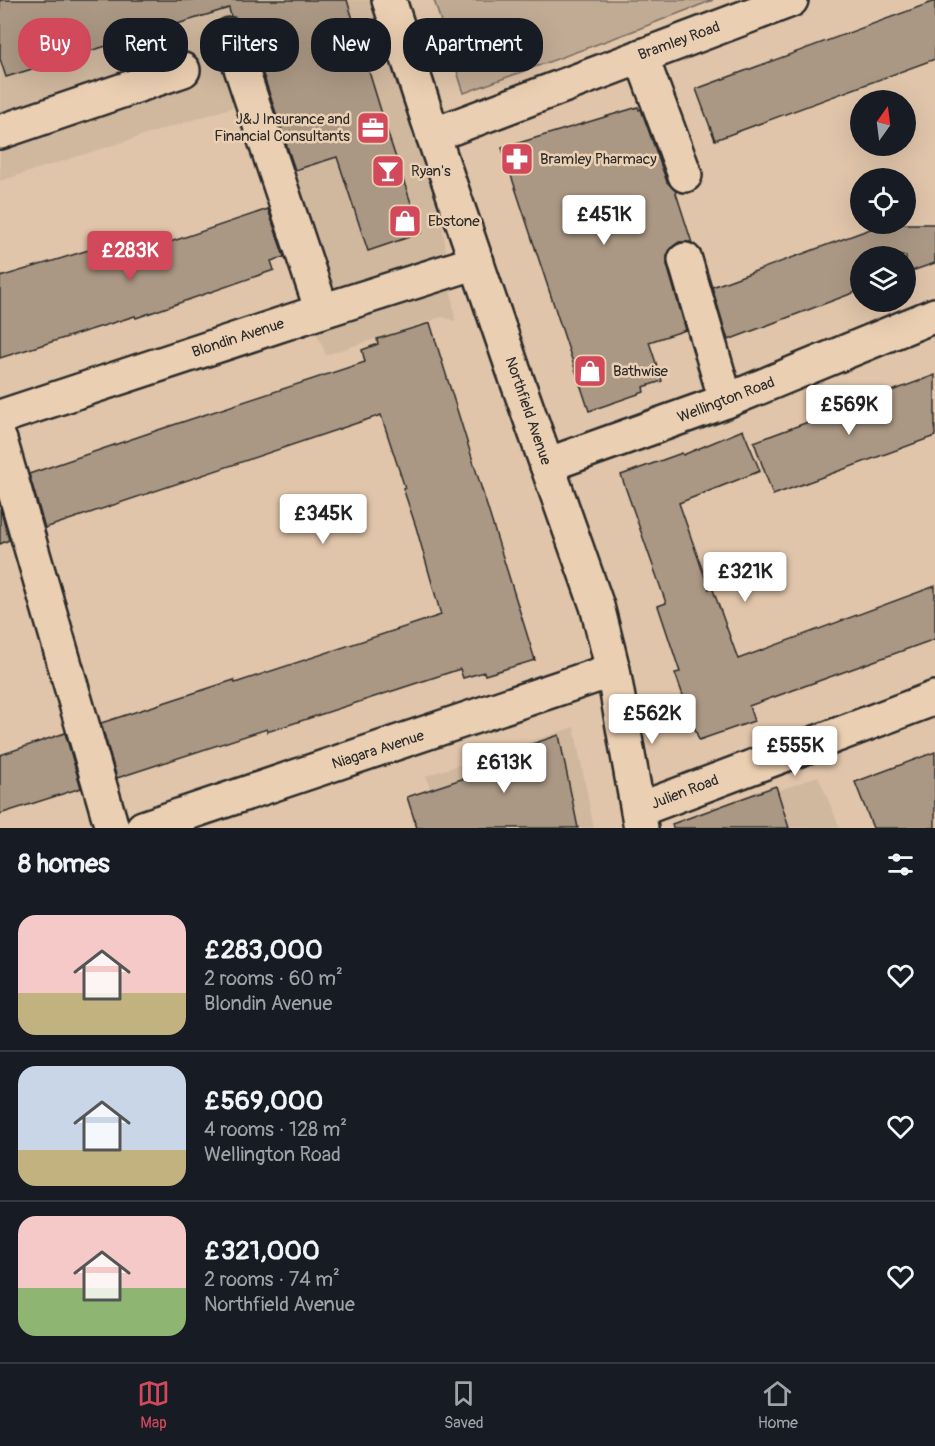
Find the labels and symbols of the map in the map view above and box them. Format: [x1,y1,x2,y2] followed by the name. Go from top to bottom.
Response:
[635,17,723,65] street label: Bramley Road
[850,90,916,156] north arrow
[214,110,350,146] place label: J&J Insurance and Financial Consultants
[355,110,391,146] office icon: J&J Insurance and Financial Consultants
[499,141,535,177] pharmacy icon: Bramley Pharmacy
[540,150,657,169] place label: Bramley Pharmacy
[370,153,406,189] bar icon: Ryan's
[411,162,451,181] place label: Ryan's
[562,195,646,246] pin: £451K
[387,203,423,239] shop icon: Ebstone
[428,212,480,231] place label: Ebstone
[88,231,172,282] pin: £283K
[189,314,287,362] street label: Blondin Avenue
[572,353,608,389] shop icon: Bathwise
[501,354,556,468] street label: Northfield Avenue
[613,362,669,381] place label: Bathwise
[675,373,777,427] street label: Wellington Road
[807,385,891,436] pin: £569K
[281,494,365,545] pin: £345K
[703,552,787,603] pin: £321K
[610,694,694,745] pin: £562K
[329,726,427,774] street label: Niagara Avenue
[753,726,837,777] pin: £555K
[462,743,546,794] pin: £613K
[649,770,721,814] street label: Julien Road

